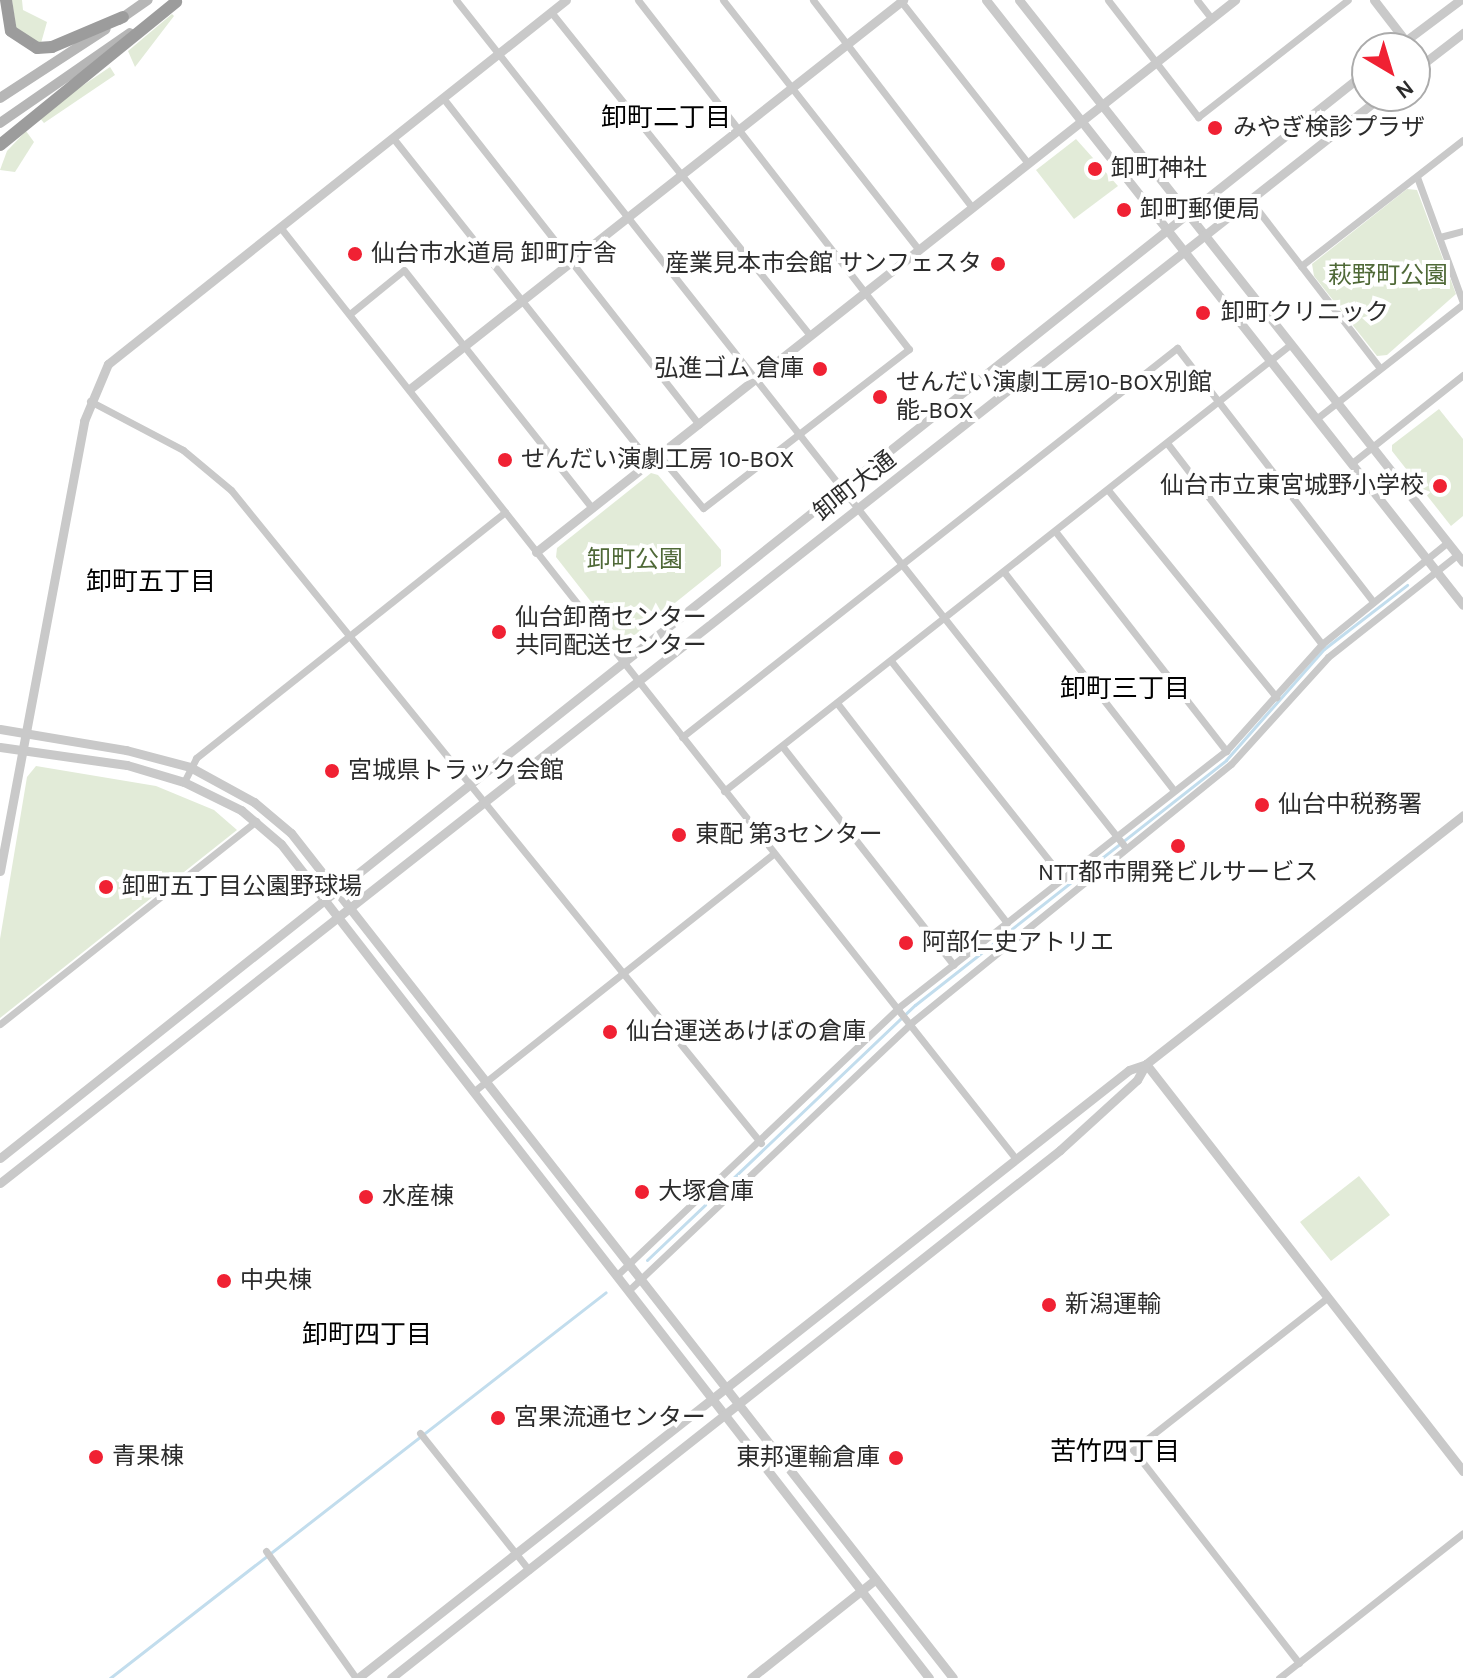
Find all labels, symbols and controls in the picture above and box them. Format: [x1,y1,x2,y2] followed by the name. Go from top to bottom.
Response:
[1351,32,1431,112] north arrow
[1390,74,1419,104] text: N
[601,102,731,134] district label: 卸町二丁目
[1233,114,1425,142] place label: みやぎ検診プラザ
[1204,117,1226,139] marker: みやぎ検診プラザ
[1111,155,1207,183] place label: 卸町神社
[1086,160,1104,178] marker: 卸町神社
[1140,196,1260,224] place label: 卸町郵便局
[1115,201,1133,219] marker: 卸町郵便局
[371,240,617,268] place label: 仙台市水道局 卸町庁舎
[346,245,364,263] marker: 仙台市水道局 卸町庁舎
[664,250,982,278] place label: 産業見本市会館 サンフェスタ
[989,255,1007,273] marker: 産業見本市会館 サンフェスタ
[1328,262,1448,290] park label: 萩野町公園
[1221,299,1389,327] place label: 卸町クリニック
[1192,302,1214,324] marker: 卸町クリニック
[654,355,804,383] place label: 弘進ゴム 倉庫
[811,360,829,378] marker: 弘進ゴム 倉庫
[896,369,1212,425] place label: せんだい演劇工房10-BOX別館 能-BOX
[871,388,889,406] marker: せんだい演劇工房10-BOX別館 能-BOX
[808,445,902,527] street label: 卸町大通
[521,446,795,474] place label: せんだい演劇工房 10-BOX
[496,451,514,469] marker: せんだい演劇工房 10-BOX
[1160,472,1424,500] place label: 仙台市立東宮城野小学校
[1431,477,1449,495] marker: 仙台市立東宮城野小学校
[587,546,683,574] park label: 卸町公園
[86,566,216,598] district label: 卸町五丁目
[515,604,707,660] place label: 仙台卸商センター 共同配送センター
[490,623,508,641] marker: 仙台卸商センター 共同配送センター
[1060,673,1190,705] district label: 卸町三丁目
[348,757,564,785] place label: 宮城県トラック会館
[323,762,341,780] marker: 宮城県トラック会館
[1278,791,1422,819] place label: 仙台中税務署
[1253,796,1271,814] marker: 仙台中税務署
[695,821,883,849] place label: 東配 第3センター
[670,826,688,844] marker: 東配 第3センター
[1169,837,1187,855] marker: NTT都市開発ビルサービス
[1038,859,1318,887] place label: NTT都市開発ビルサービス
[122,873,362,901] place label: 卸町五丁目公園野球場
[97,878,115,896] marker: 卸町五丁目公園野球場
[922,929,1114,957] place label: 阿部仁史アトリエ
[897,934,915,952] marker: 阿部仁史アトリエ
[626,1018,866,1046] place label: 仙台運送あけぼの倉庫
[601,1023,619,1041] marker: 仙台運送あけぼの倉庫
[658,1178,754,1206] place label: 大塚倉庫
[382,1183,454,1211] place label: 水産棟
[633,1183,651,1201] marker: 大塚倉庫
[357,1188,375,1206] marker: 水産棟
[240,1267,312,1295] place label: 中央棟
[215,1272,233,1290] marker: 中央棟
[1065,1291,1161,1319] place label: 新潟運輸
[1040,1296,1058,1314] marker: 新潟運輸
[302,1319,432,1351] district label: 卸町四丁目
[514,1404,706,1432] place label: 宮果流通センター
[489,1409,507,1427] marker: 宮果流通センター
[1050,1436,1180,1468] district label: 苦竹四丁目
[112,1443,184,1471] place label: 青果棟
[736,1444,880,1472] place label: 東邦運輸倉庫
[87,1448,105,1466] marker: 青果棟
[887,1449,905,1467] marker: 東邦運輸倉庫

